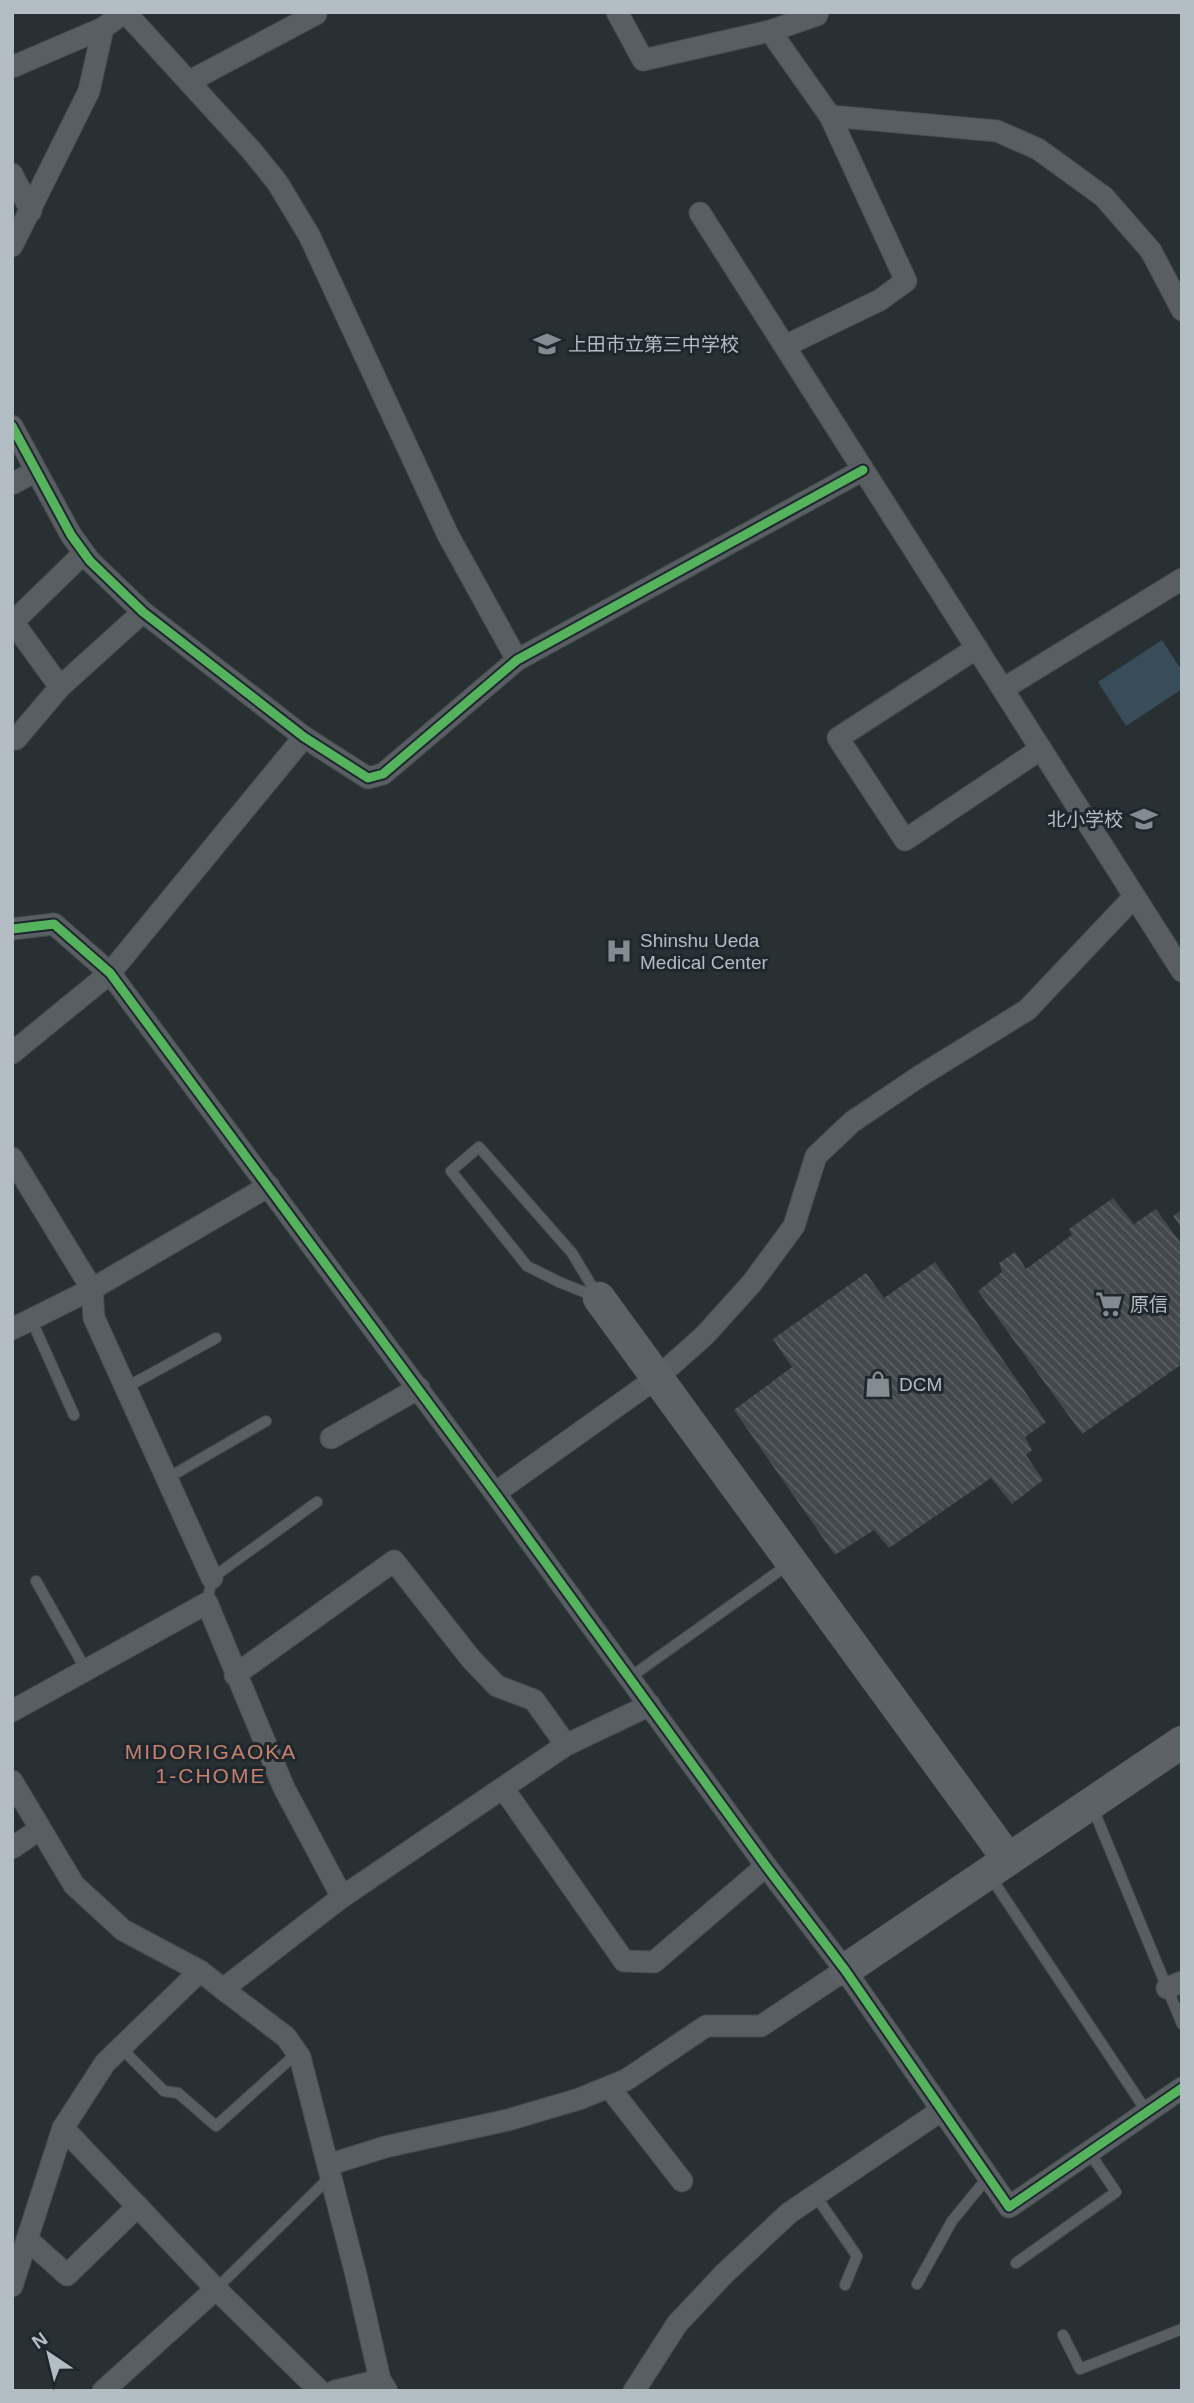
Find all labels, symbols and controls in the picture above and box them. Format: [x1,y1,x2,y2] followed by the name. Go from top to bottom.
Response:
[532,329,562,359] school or university icon: 上田市立第三中学校
[568,334,739,355] place label: 上田市立第三中学校
[1129,804,1159,834] school or university icon: 北小学校
[1047,809,1123,830] place label: 北小学校
[640,930,768,973] place label: Shinshu Ueda Medical Center
[604,936,634,966] hospital icon: Shinshu Ueda Medical Center
[1094,1289,1124,1319] supermarket icon: 原信
[1130,1294,1168,1315] place label: 原信
[863,1369,893,1399] shop icon: DCM
[899,1374,942,1395] place label: DCM
[125,1740,297,1787] district label: MIDORIGAOKA 1-CHOME
[14,2319,84,2389] north arrow
[28,2328,51,2353] text: N

